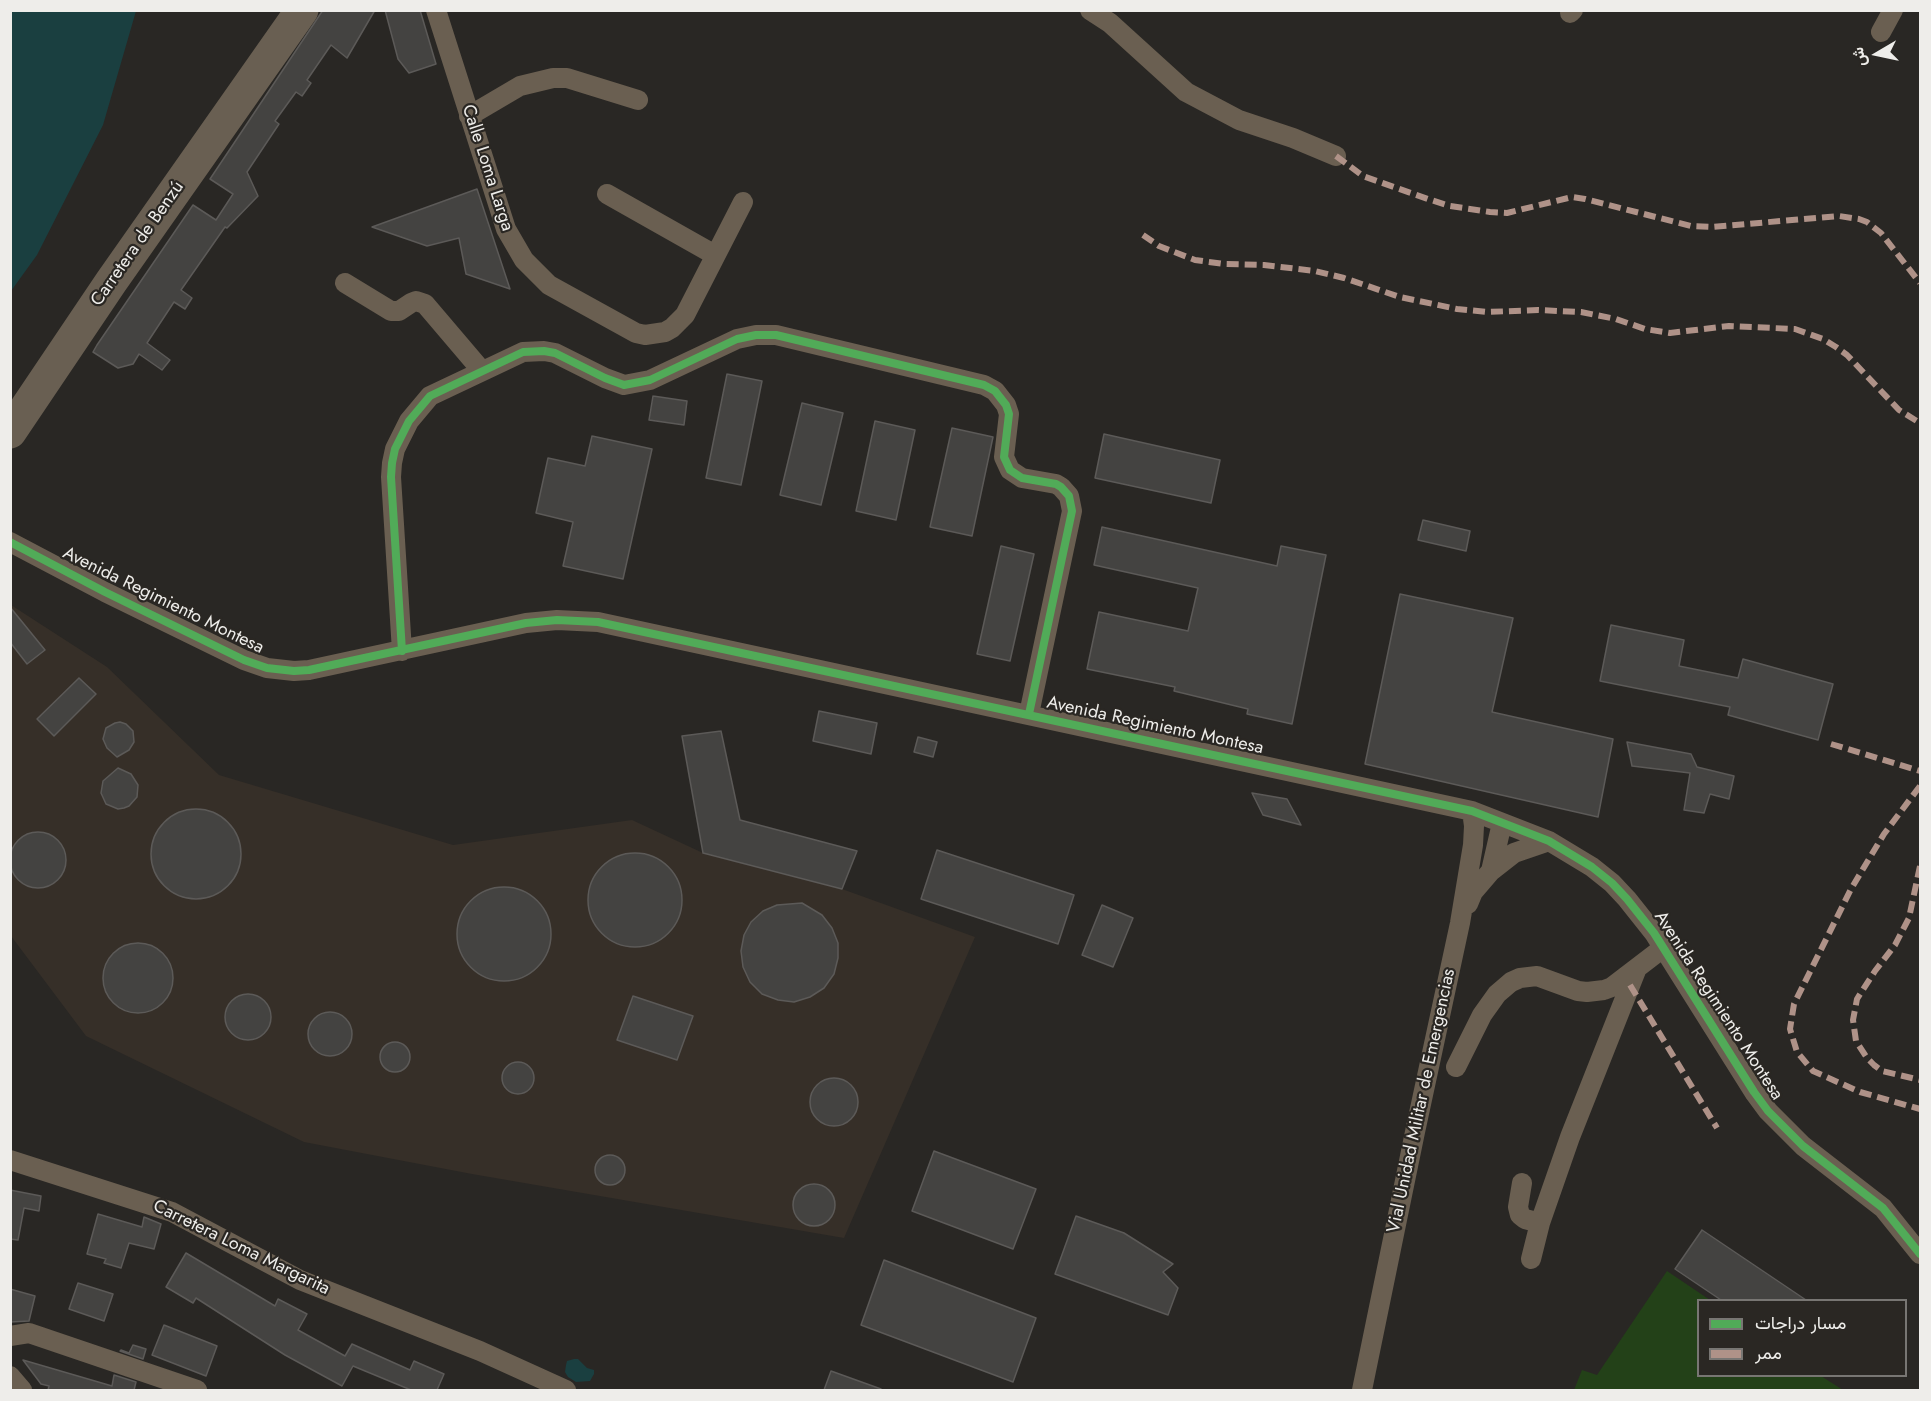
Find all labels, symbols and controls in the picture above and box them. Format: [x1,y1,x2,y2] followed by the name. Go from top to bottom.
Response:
[1847,24,1907,84] north arrow
[1846,46,1872,68] text: ش
[456,102,518,234] street label: Calle Loma Larga
[87,177,189,311] street label: Carretera de Benzú
[59,543,267,659] street label: Avenida Regimiento Montesa
[1045,692,1265,760] street label: Avenida Regimiento Montesa
[1649,907,1787,1105] street label: Avenida Regimiento Montesa
[1383,967,1461,1235] street label: Vial Unidad Militar de Emergencias
[149,1196,333,1300] street label: Carretera Loma Margarita
[1697,1299,1907,1377] legend
[1755,1310,1846,1336] text: مسار دراجات
[1755,1340,1782,1366] text: ممر

